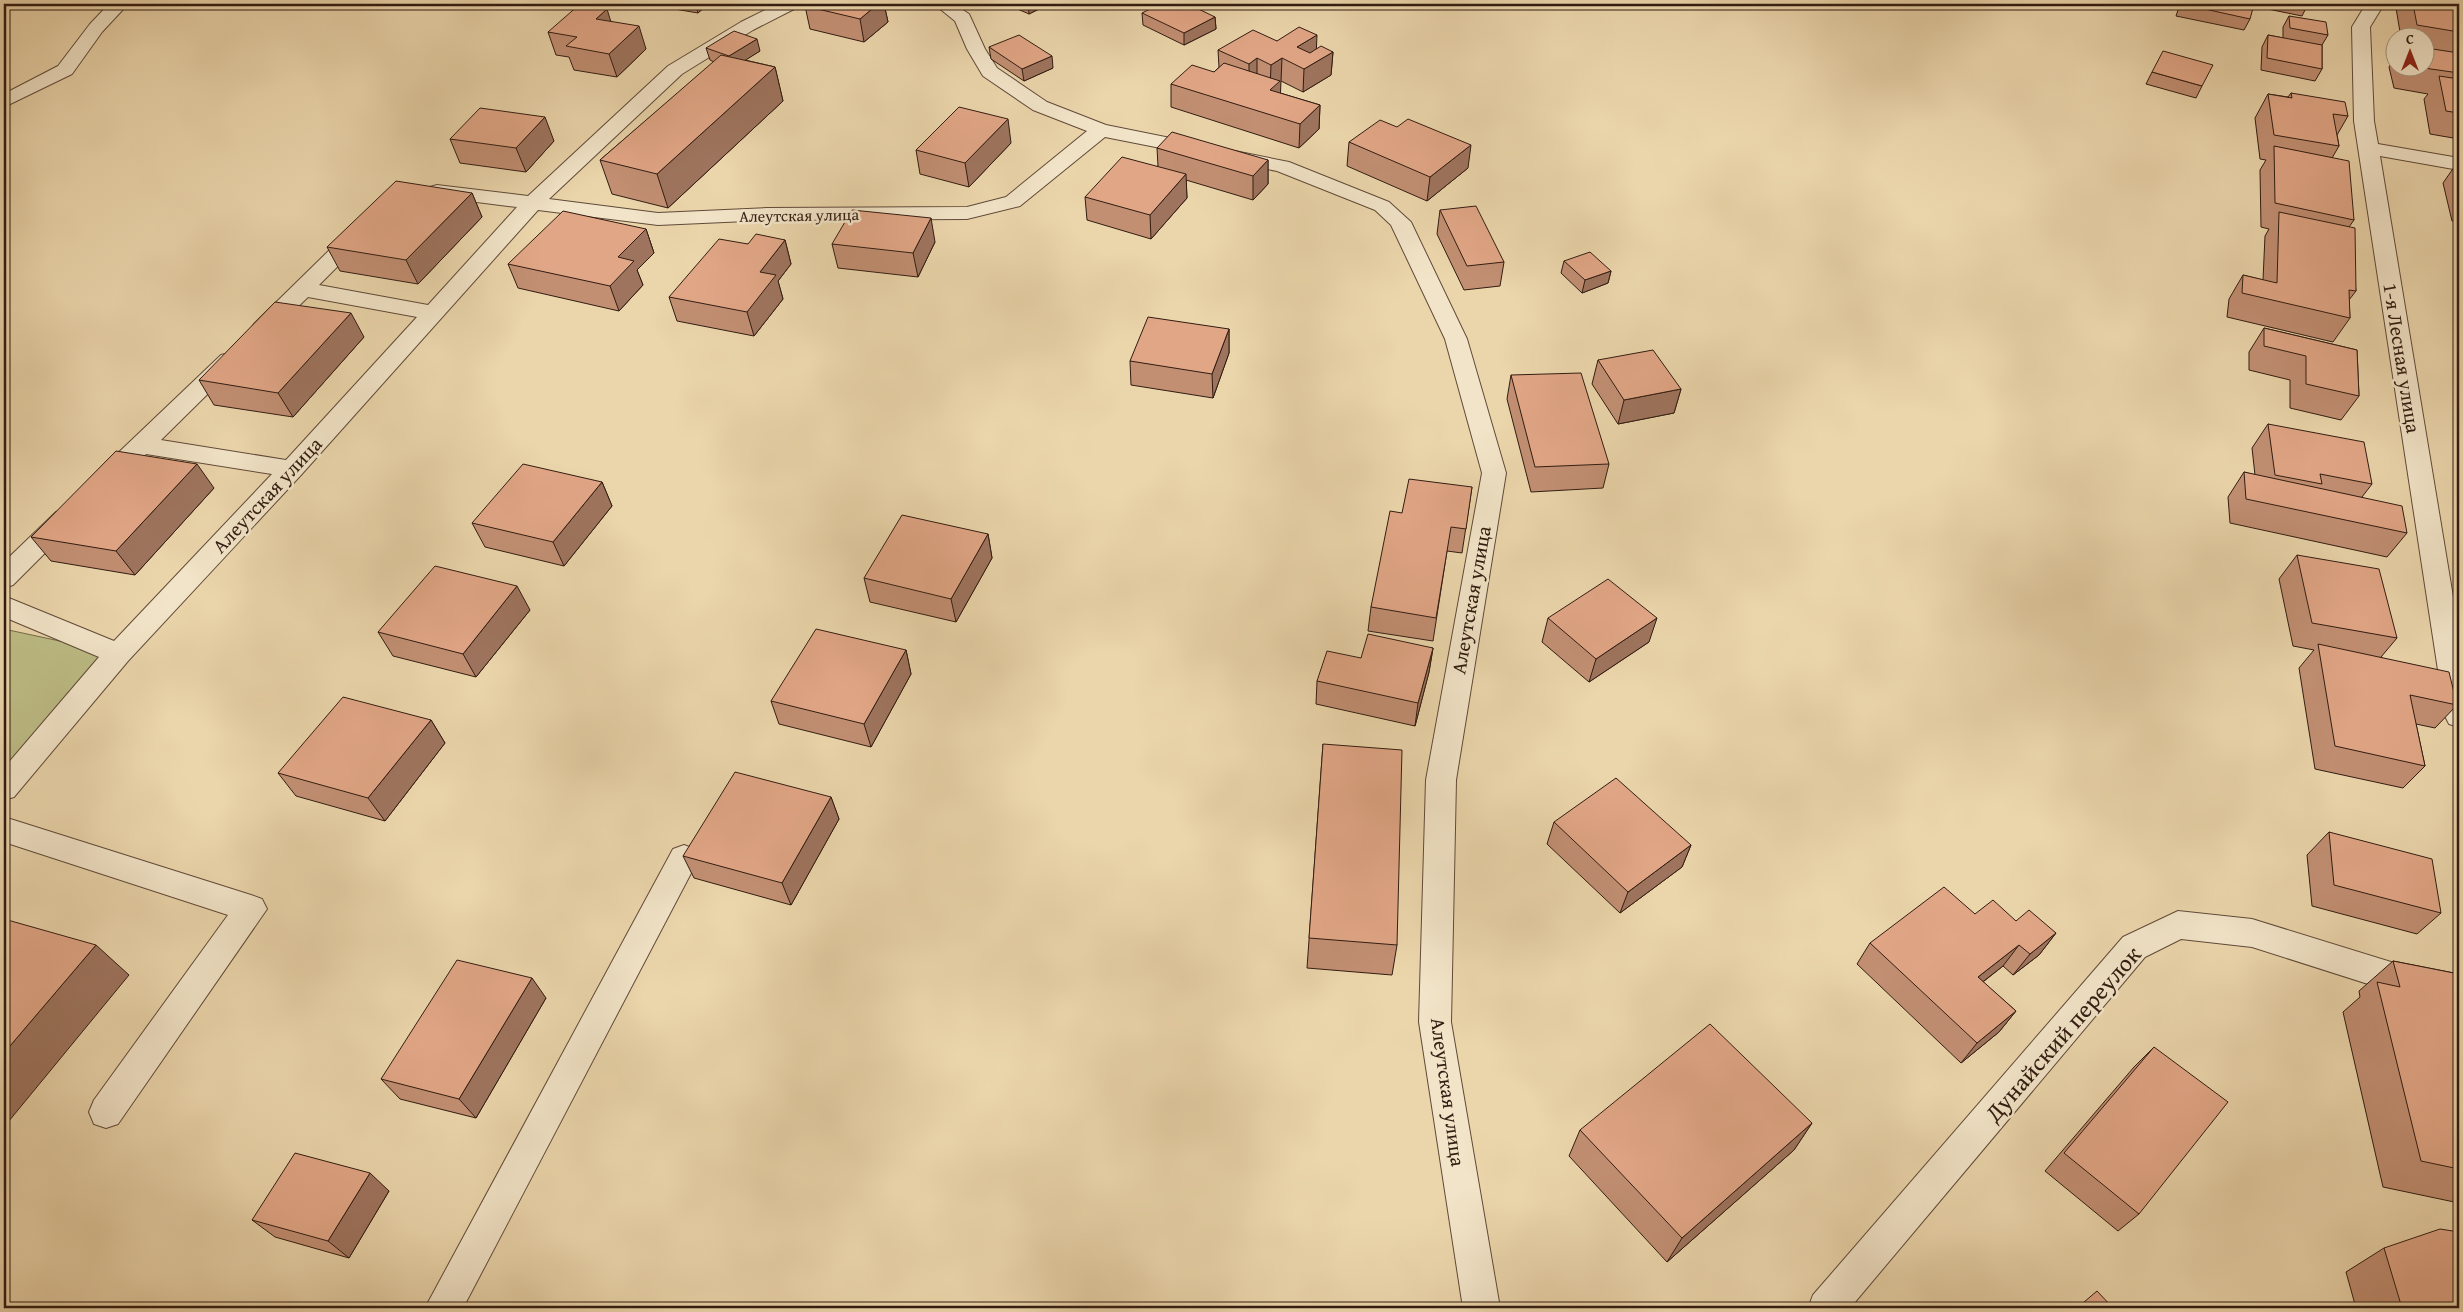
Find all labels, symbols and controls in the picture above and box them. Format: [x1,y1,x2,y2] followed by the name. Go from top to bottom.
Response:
[2386,28,2436,78] north arrow
[2406,29,2414,49] text: С
[739,202,859,228] street label: Алеутская улица
[2376,281,2429,436] street label: 1-я Лесная улица
[205,430,329,559] street label: Алеутская улица
[1443,523,1498,676] street label: Алеутская улица
[1975,938,2149,1130] street label: Дунайский переулок
[1424,1016,1473,1169] street label: Алеутская улица

